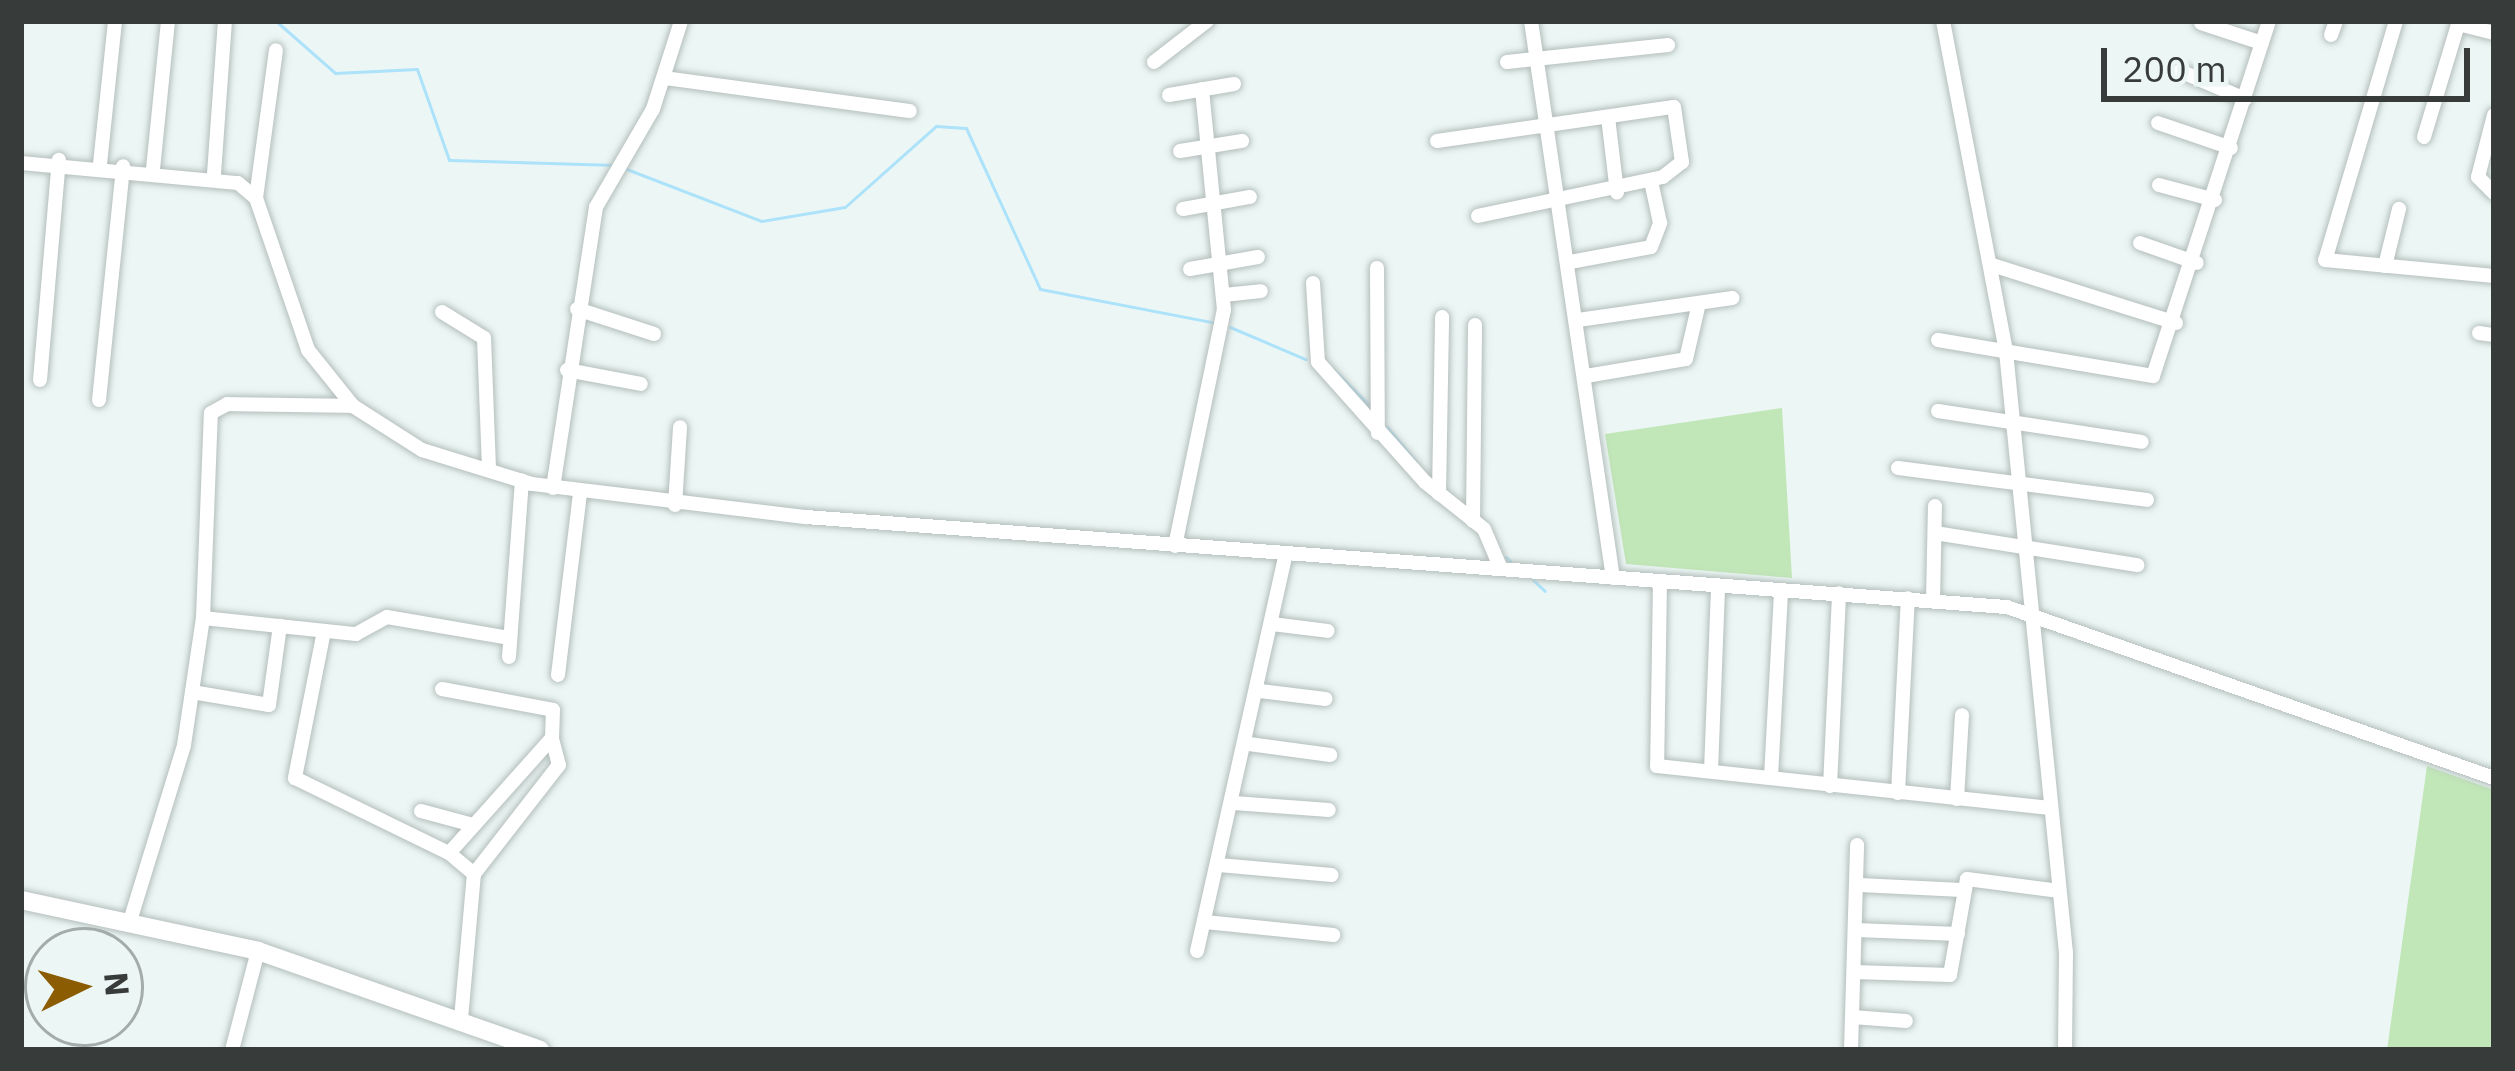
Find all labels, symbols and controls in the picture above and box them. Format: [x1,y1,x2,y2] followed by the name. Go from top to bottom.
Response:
[2107,24,2476,98] scale bar
[2122,45,2227,92] text: 200 m
[24,927,144,1047] north arrow
[95,970,140,998] text: N

